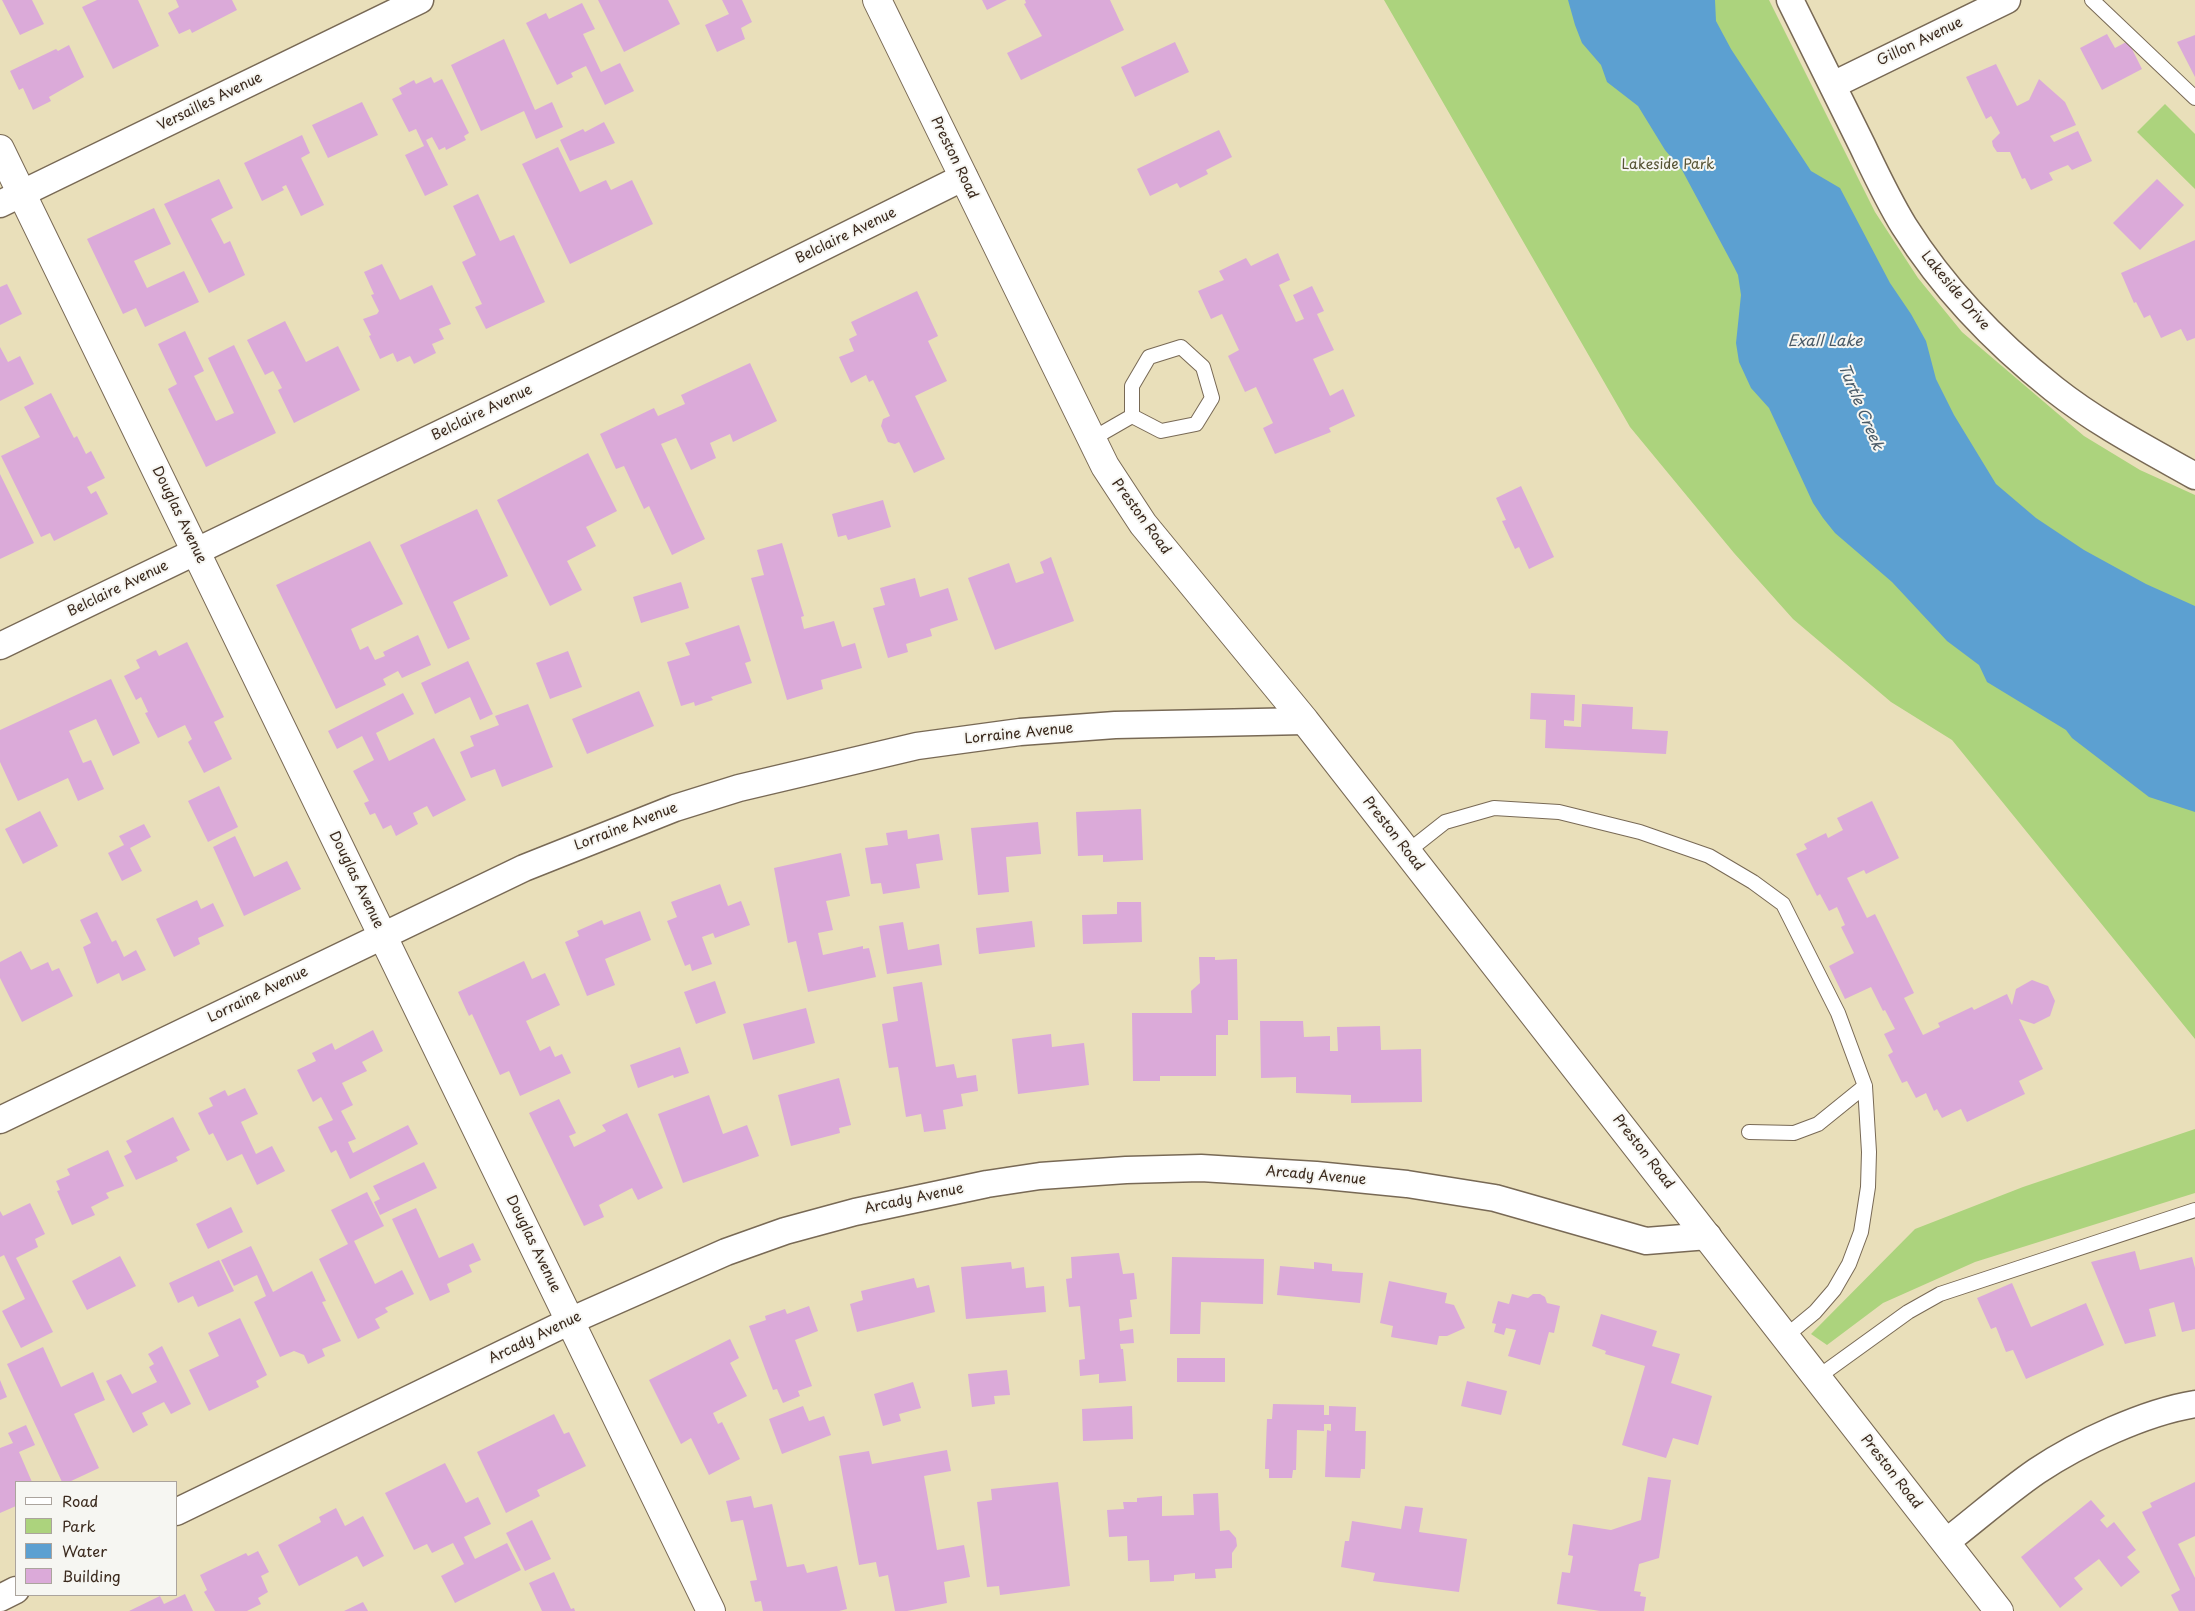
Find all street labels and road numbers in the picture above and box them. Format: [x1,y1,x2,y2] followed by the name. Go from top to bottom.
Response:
[1875,14,1965,70] street label: Gillon Avenue
[155,69,265,135] street label: Versailles Avenue
[927,114,981,202] street label: Preston Road
[793,204,899,268] street label: Belclaire Avenue
[1917,248,1993,334] street label: Lakeside Drive
[429,381,535,445] street label: Belclaire Avenue
[148,464,210,566] street label: Douglas Avenue
[1108,476,1174,558] street label: Preston Road
[65,557,171,621] street label: Belclaire Avenue
[964,720,1074,748] street label: Lorraine Avenue
[1359,794,1427,874] street label: Preston Road
[572,800,680,854] street label: Lorraine Avenue
[325,829,387,931] street label: Douglas Avenue
[205,964,311,1026] street label: Lorraine Avenue
[1609,1112,1677,1192] street label: Preston Road
[1265,1163,1367,1189] street label: Arcady Avenue
[863,1180,965,1218] street label: Arcady Avenue
[502,1193,564,1295] street label: Douglas Avenue
[486,1308,584,1368] street label: Arcady Avenue
[1857,1432,1925,1512] street label: Preston Road

